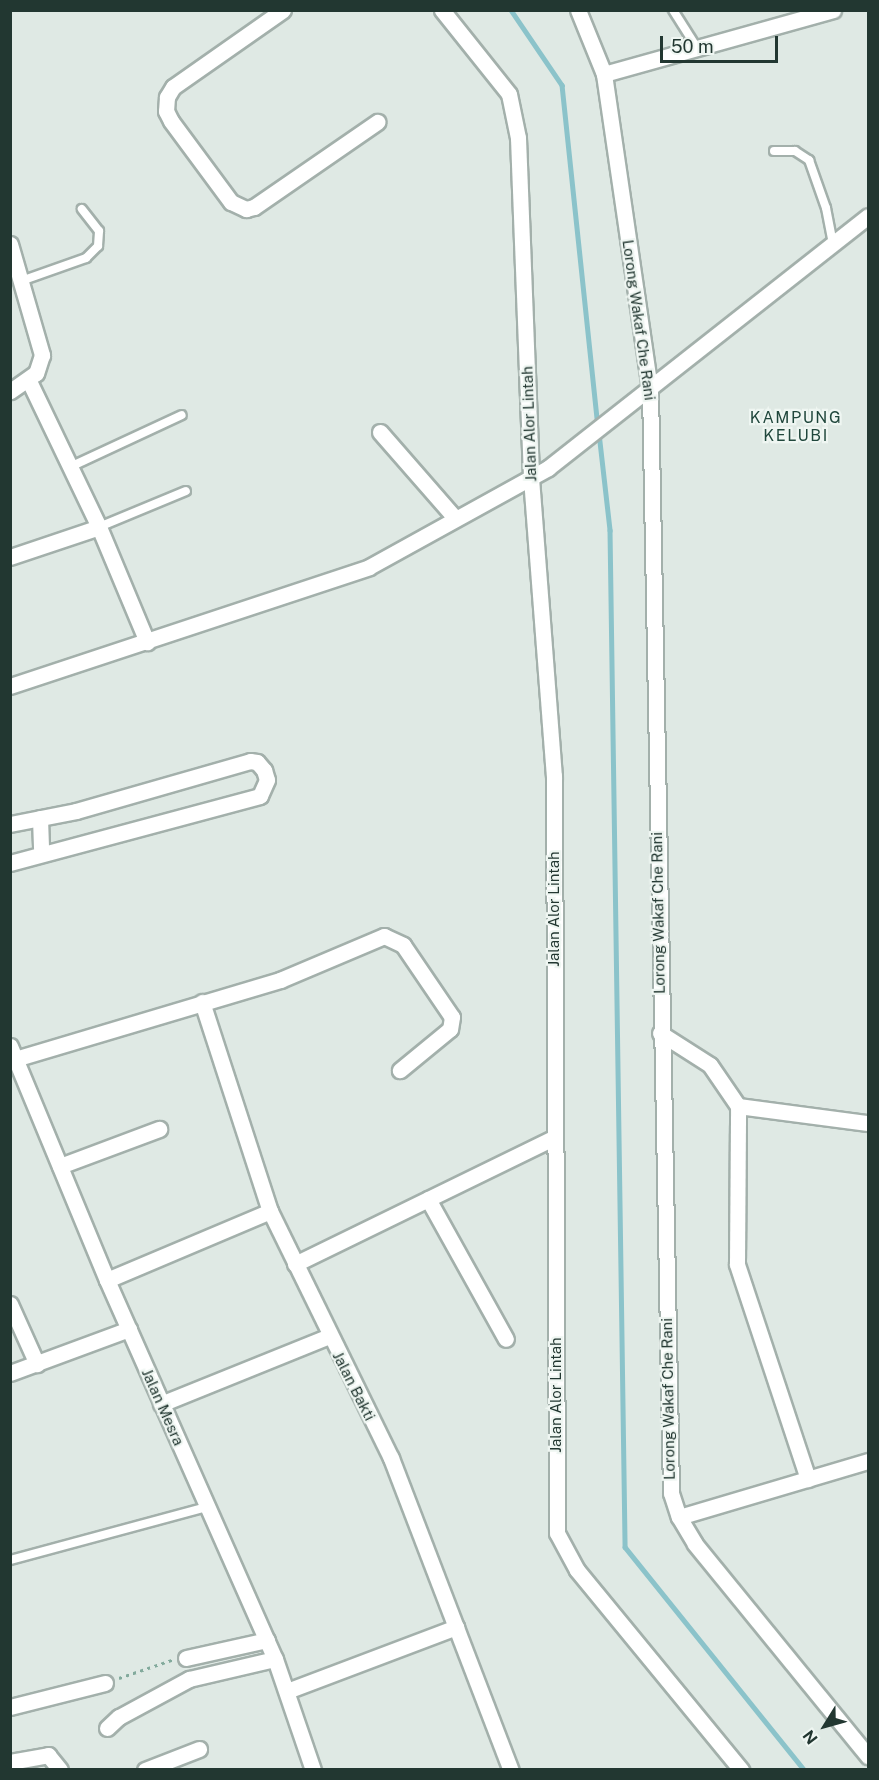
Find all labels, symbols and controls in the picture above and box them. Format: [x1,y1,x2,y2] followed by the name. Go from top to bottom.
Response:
[663,24,782,62] scale bar
[671,36,714,57] text: 50 m
[619,238,659,402] street label: Lorong Wakaf Che Rani
[518,366,540,482] street label: Jalan Alor Lintah
[750,408,842,446] district label: KAMPUNG KELUBI
[648,832,668,994] street label: Lorong Wakaf Che Rani
[545,851,563,967] street label: Jalan Alor Lintah
[658,1318,678,1480] street label: Lorong Wakaf Che Rani
[547,1337,565,1453] street label: Jalan Alor Lintah
[329,1348,379,1424] street label: Jalan Bakti
[138,1366,188,1448] street label: Jalan Mesra
[795,1696,855,1756] north arrow
[799,1726,822,1748] text: N

